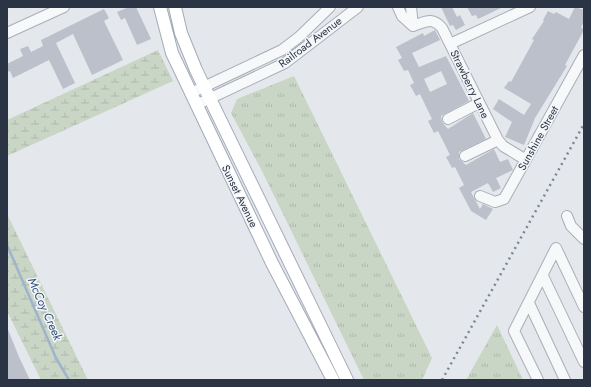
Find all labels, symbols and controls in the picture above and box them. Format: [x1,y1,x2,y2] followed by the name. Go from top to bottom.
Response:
[275,13,345,71] street label: Railroad Avenue
[446,47,494,121] street label: Strawberry Lane
[514,102,563,173] street label: Sunshine Street
[218,162,262,230] street label: Sunset Avenue
[23,275,67,344] water label: McCoy Creek

